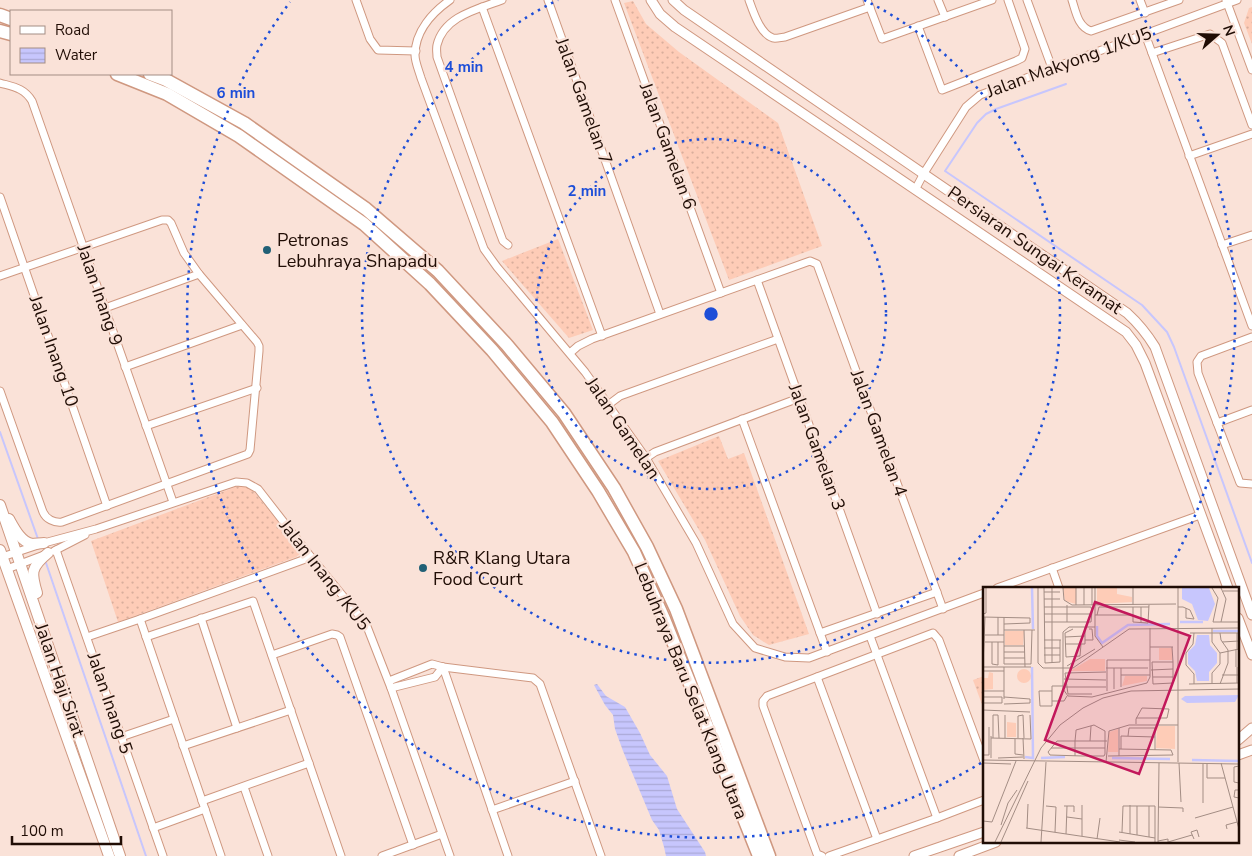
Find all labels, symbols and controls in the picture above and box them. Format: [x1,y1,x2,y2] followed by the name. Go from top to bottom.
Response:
[10,10,172,75] legend
[1192,10,1242,60] north arrow
[55,20,90,40] text: Road
[982,21,1155,103] street label: Jalan Makyong 1/KU5
[1218,23,1239,39] text: N
[550,33,618,168] street label: Jalan Gamelan 7
[55,45,98,65] text: Water
[445,57,483,77] text: 4 min
[634,78,702,213] street label: Jalan Gamelan 6
[217,83,255,103] text: 6 min
[943,180,1128,320] street label: Persiaran Sungai Keramat
[568,181,606,201] text: 2 min
[277,228,438,273] place label: Petronas Lebuhraya Shapadu
[71,240,129,349] street label: Jalan Inang 9
[261,244,273,256] marker: Petronas Lebuhraya Shapadu
[23,291,84,410] street label: Jalan Inang 10
[702,305,720,323] centre of rings
[845,365,913,500] street label: Jalan Gamelan 4
[580,372,666,484] street label: Jalan Gamelan
[783,379,851,514] street label: Jalan Gamelan 3
[273,514,376,636] street label: Jalan Inang /KU5
[433,546,571,591] place label: R&R Klang Utara Food Court
[628,559,754,823] street label: Lebuhraya Baru Selat Klang Utara
[417,562,429,574] marker: R&R Klang Utara Food Court
[983,587,1240,844] inset map
[29,619,91,741] street label: Jalan Haji Sirat
[81,648,139,757] street label: Jalan Inang 5
[12,814,121,846] scale bar
[20,821,64,841] text: 100 m

